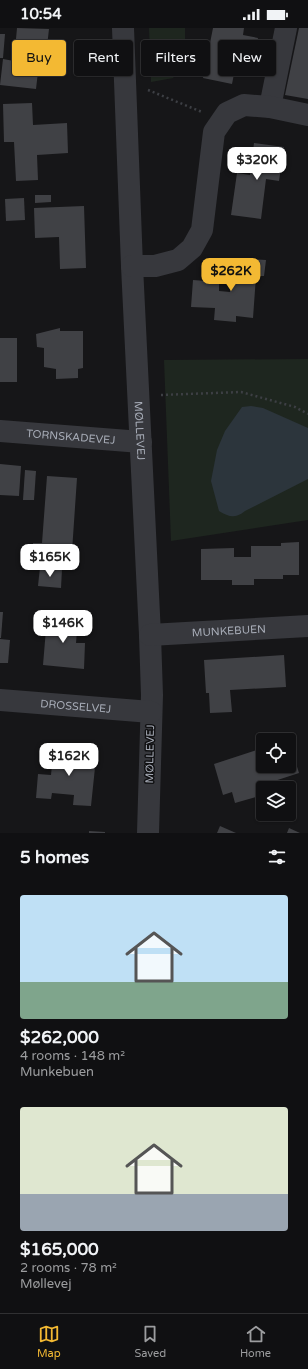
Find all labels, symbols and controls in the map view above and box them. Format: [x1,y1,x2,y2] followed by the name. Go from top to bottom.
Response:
[20,5,62,23] text: 10:54
[12,40,66,76] chip: Buy
[74,40,133,76] chip: Rent
[141,40,210,76] chip: Filters
[218,40,276,76] chip: New
[229,147,285,181] pin: $320K
[236,152,278,168] text: $320K
[203,258,259,292] pin: $262K
[210,263,252,279] text: $262K
[132,401,148,460] street label: MØLLEVEJ
[26,427,116,446] street label: TORNSKADEVEJ
[22,544,78,578] pin: $165K
[29,549,71,565] text: $165K
[35,610,91,644] pin: $146K
[42,615,84,631] text: $146K
[192,622,266,639] street label: MUNKEBUEN
[40,697,112,715] street label: DROSSELVEJ
[143,724,157,784] street label: MØLLEVEJ
[256,733,296,821] map controls
[256,733,296,773] button: locate
[41,743,97,777] pin: $162K
[48,748,90,764] text: $162K
[256,781,296,821] button: layers
[266,846,288,868] icon: filters
[20,847,89,868] text: 5 homes
[118,921,190,993] icon: home
[20,1027,99,1048] text: $262,000
[20,1048,125,1064] text: 4 rooms · 148 m²
[20,1064,94,1080] text: Munkebuen
[118,1133,190,1205] icon: home
[20,1239,99,1260] text: $165,000
[20,1260,117,1276] text: 2 rooms · 78 m²
[20,1276,72,1292] text: Møllevej
[37,1323,61,1360] tab: Map
[134,1323,166,1360] tab: Saved
[240,1323,271,1360] tab: Home

